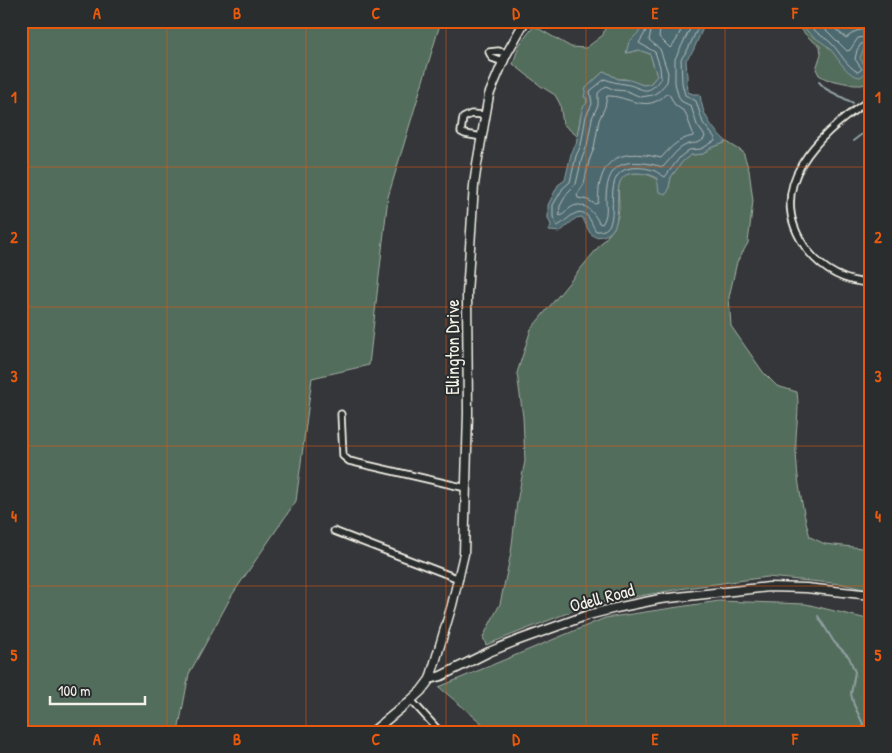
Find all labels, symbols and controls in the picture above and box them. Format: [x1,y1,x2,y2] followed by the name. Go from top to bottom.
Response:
[93,2,101,24] text: A
[233,2,241,24] text: B
[372,2,381,24] text: C
[512,2,520,24] text: D
[651,2,659,24] text: E
[791,2,799,24] text: F
[11,86,17,108] text: 1
[875,86,881,108] text: 1
[10,226,18,248] text: 2
[874,226,882,248] text: 2
[440,299,465,395] street label: Ellington Drive
[10,365,18,387] text: 3
[874,365,882,387] text: 3
[11,505,17,527] text: 4
[875,505,881,527] text: 4
[567,577,637,618] street label: Odell Road
[11,644,18,666] text: 5
[875,644,882,666] text: 5
[50,673,145,705] scale bar
[58,680,91,701] text: 100 m
[93,728,101,750] text: A
[233,728,241,750] text: B
[372,728,381,750] text: C
[512,728,520,750] text: D
[651,728,659,750] text: E
[791,728,799,750] text: F

